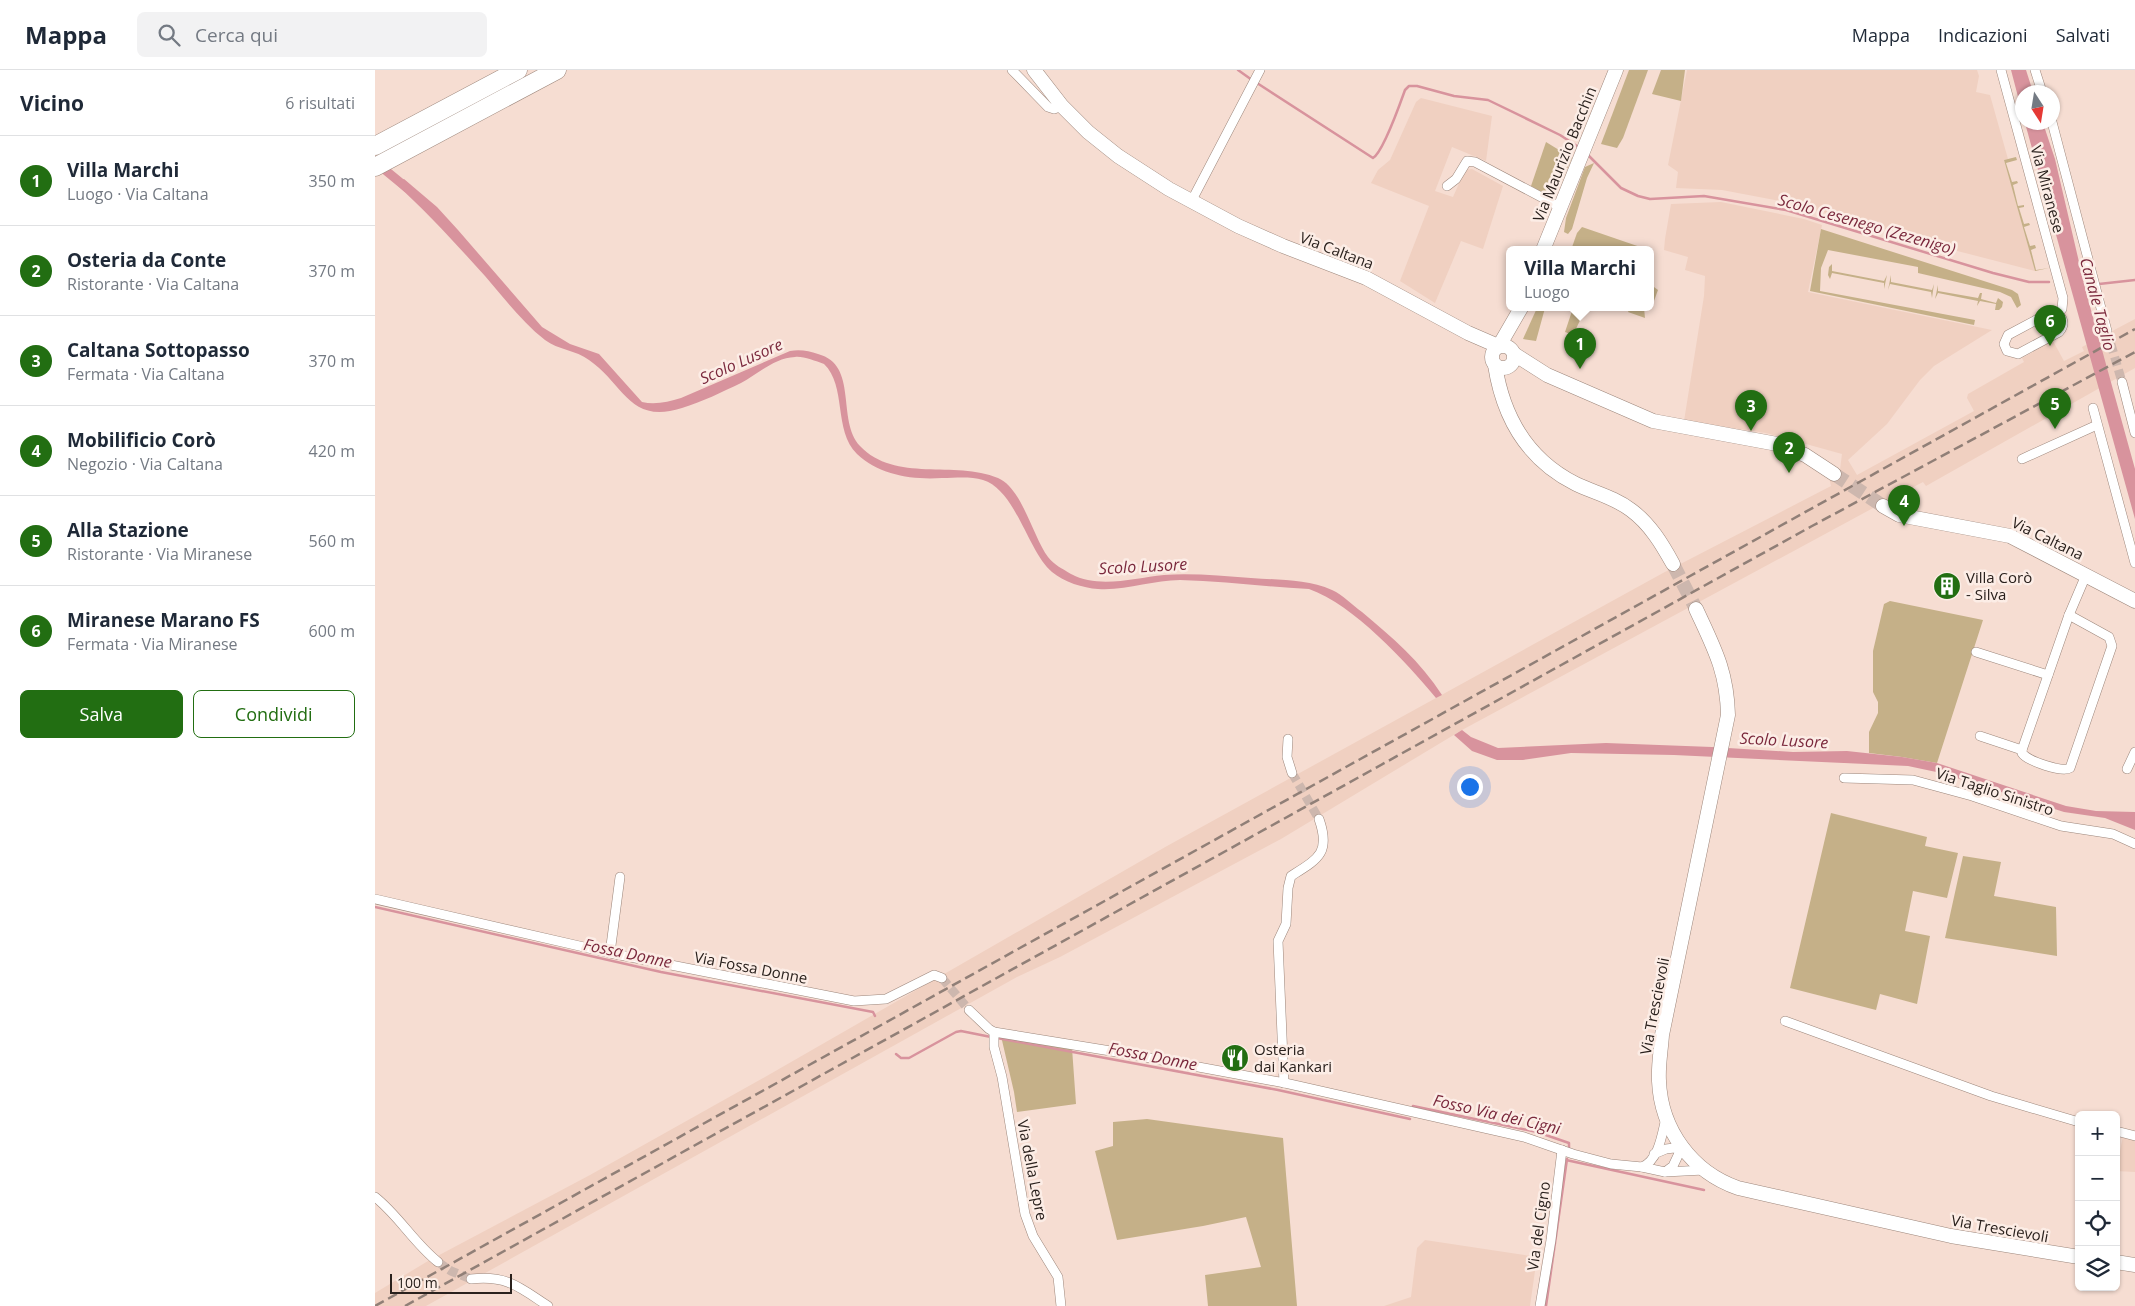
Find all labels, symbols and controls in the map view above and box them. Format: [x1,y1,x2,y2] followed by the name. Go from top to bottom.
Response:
[137,12,487,57] search box
[25,18,107,51] text: Mappa
[155,21,183,49] icon: search
[195,22,278,48] text: Cerca qui
[1852,23,1910,47] text: Mappa
[1938,23,2028,47] text: Indicazioni
[2056,23,2110,47] text: Salvati
[1528,83,1600,225] street label: Via Maurizio Bacchin
[2015,85,2060,130] north arrow
[20,89,84,117] text: Vicino
[285,92,355,114] text: 6 risultati
[2027,143,2069,235] street label: Via Miranese
[67,157,179,183] text: Villa Marchi
[31,170,41,192] text: 1
[309,170,355,192] text: 350 m
[67,183,209,205] text: Luogo · Via Caltana
[1776,188,1958,260] water label: Scolo Cesenego (Zezenigo)
[1297,227,1377,273] street label: Via Caltana
[1506,246,1654,311] popup
[67,247,226,273] text: Osteria da Conte
[1524,255,1636,281] text: Villa Marchi
[2075,255,2121,353] water label: Canale Taglio
[31,260,41,282] text: 2
[309,260,355,282] text: 370 m
[67,273,239,295] text: Ristorante · Via Caltana
[1524,281,1570,303] text: Luogo
[2034,305,2066,346] pin: 6
[1564,328,1596,369] pin: 1
[696,333,786,389] water label: Scolo Lusore
[67,337,250,363] text: Caltana Sottopasso
[31,350,41,372] text: 3
[309,350,355,372] text: 370 m
[67,363,225,385] text: Fermata · Via Caltana
[2039,388,2071,429] pin: 5
[1735,390,1767,431] pin: 3
[67,427,216,453] text: Mobilificio Corò
[1773,432,1805,473] pin: 2
[31,440,41,462] text: 4
[309,440,355,462] text: 420 m
[67,453,223,475] text: Negozio · Via Caltana
[1888,485,1920,526] pin: 4
[2009,512,2087,564] street label: Via Caltana
[67,517,189,543] text: Alla Stazione
[31,530,41,552] text: 5
[309,530,355,552] text: 560 m
[67,543,252,565] text: Ristorante · Via Miranese
[1098,553,1188,579] water label: Scolo Lusore
[1966,567,2032,604] place label: Villa Corò - Silva
[1932,571,1962,601] building icon: Villa Corò - Silva
[67,607,260,633] text: Miranese Marano FS
[31,620,41,642] text: 6
[309,620,355,642] text: 600 m
[67,633,237,655] text: Fermata · Via Miranese
[20,690,183,738] button: Salva
[193,690,355,738] button: Condividi
[1739,727,1829,753] water label: Scolo Lusore
[1933,763,2057,819] street label: Via Taglio Sinistro
[1457,774,1483,800] your location
[582,933,674,973] water label: Fossa Donne
[693,946,809,988] street label: Via Fossa Donne
[1635,956,1673,1056] street label: Via Trescievoli
[1107,1037,1199,1075] water label: Fossa Donne
[1254,1039,1332,1076] place label: Osteria dai Kankari
[1220,1043,1250,1073] restaurant icon: Osteria dai Kankari
[1431,1089,1564,1140] water label: Fosso Via dei Cigni
[2075,1111,2120,1291] map controls
[2075,1111,2120,1156] button: +
[1013,1118,1053,1222] street label: Via della Lepre
[2075,1156,2120,1201] button: −
[1522,1180,1554,1272] street label: Via del Cigno
[2075,1201,2120,1246] button: locate
[1950,1210,2050,1246] street label: Via Trescievoli
[2075,1246,2120,1291] button: layers
[390,1271,513,1294] scale bar
[397,1273,438,1292] text: 100 m

